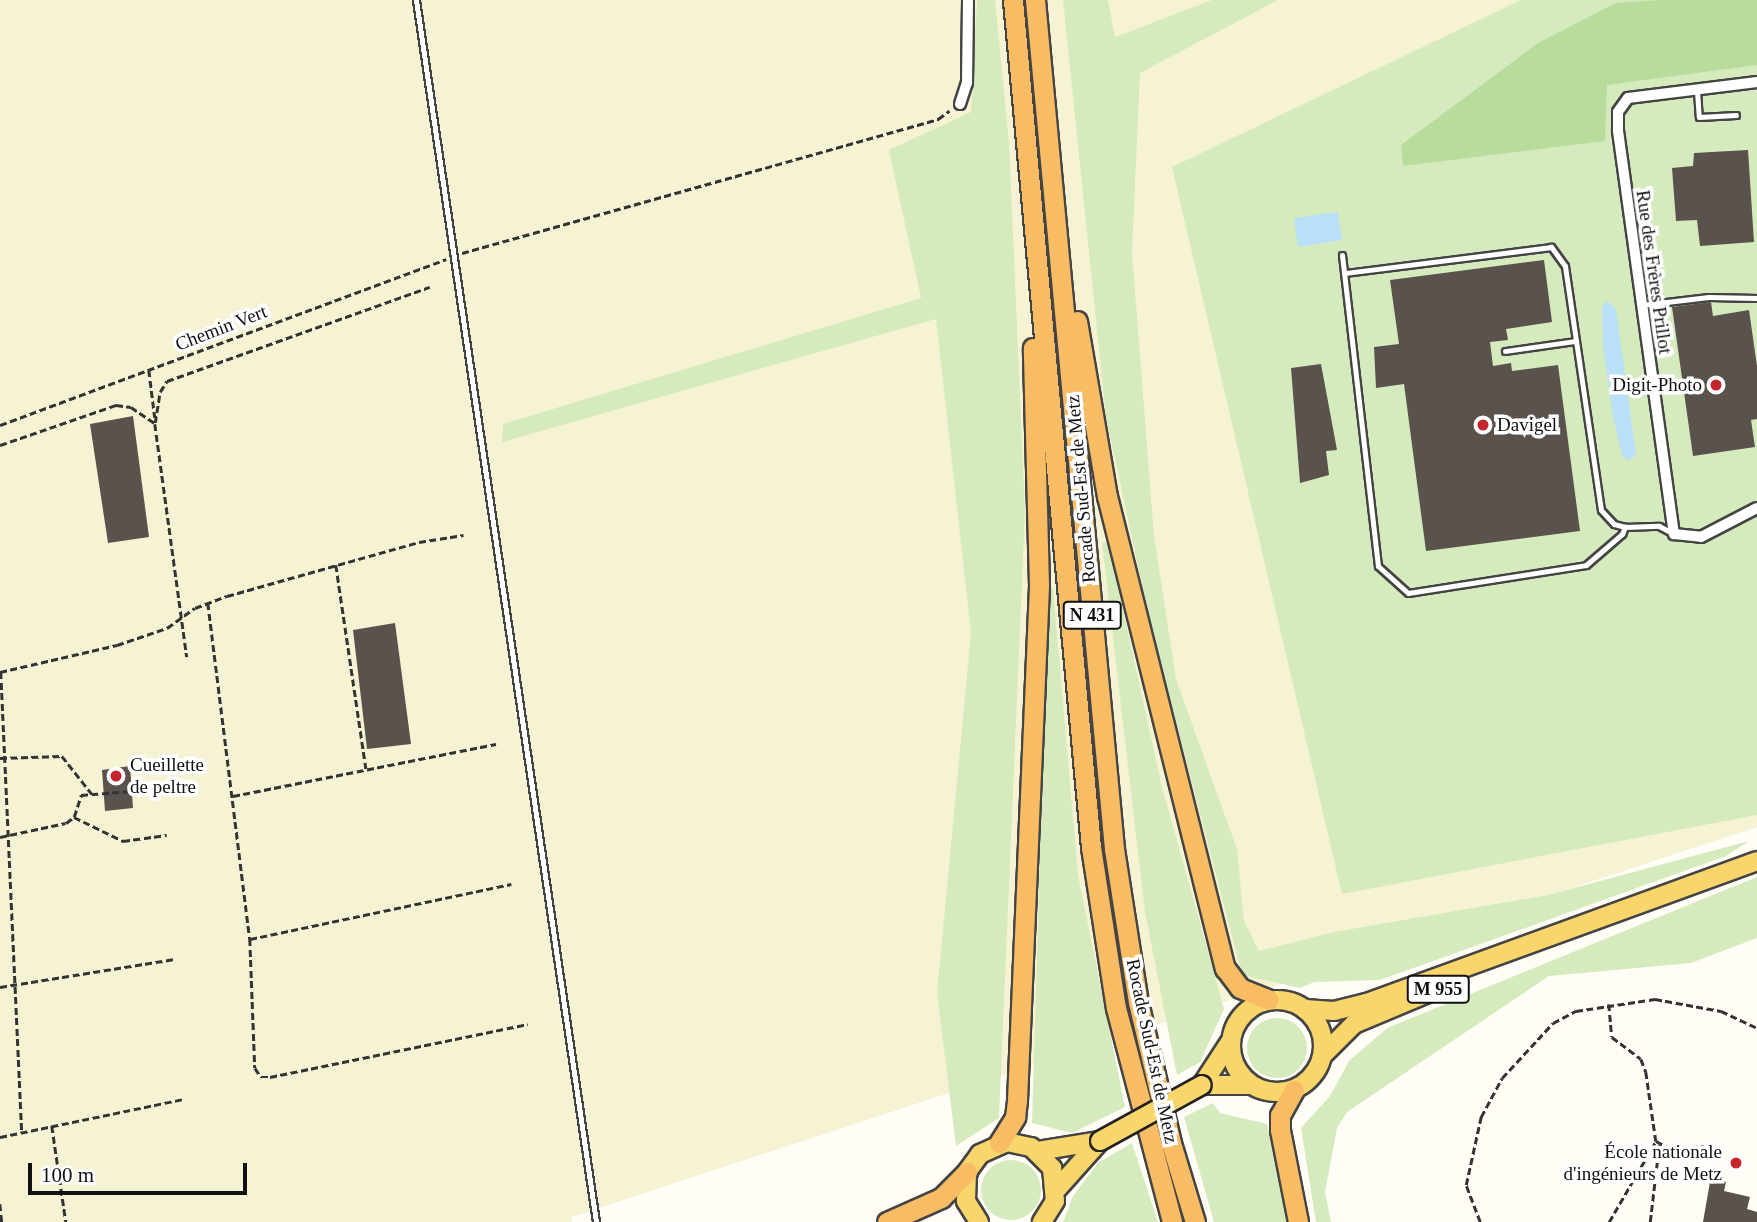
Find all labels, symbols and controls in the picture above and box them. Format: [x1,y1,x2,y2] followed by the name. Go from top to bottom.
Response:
[1631,189,1677,355] street label: Rue des Frères Prillot
[172,300,270,356] street label: Chemin Vert
[1612,374,1702,396] place label: Digit-Photo
[1708,377,1724,393] marker: Digit-Photo
[1061,394,1101,584] street label: Rocade Sud-Est de Metz
[1497,414,1557,436] place label: Davigel
[1475,417,1491,433] marker: Davigel
[1062,600,1122,630] road number: N 431
[130,754,204,798] place label: Cueillette de peltre
[108,768,124,784] marker: Cueillette de peltre
[1121,957,1183,1145] street label: Rocade Sud-Est de Metz
[1406,974,1470,1004] road number: M 955
[1563,1141,1722,1185] place label: École nationale d'ingénieurs de Metz
[32,1148,250,1192] scale bar
[1728,1155,1744,1171] marker: École nationale d'ingénieurs de Metz
[41,1163,94,1187] text: 100 m

